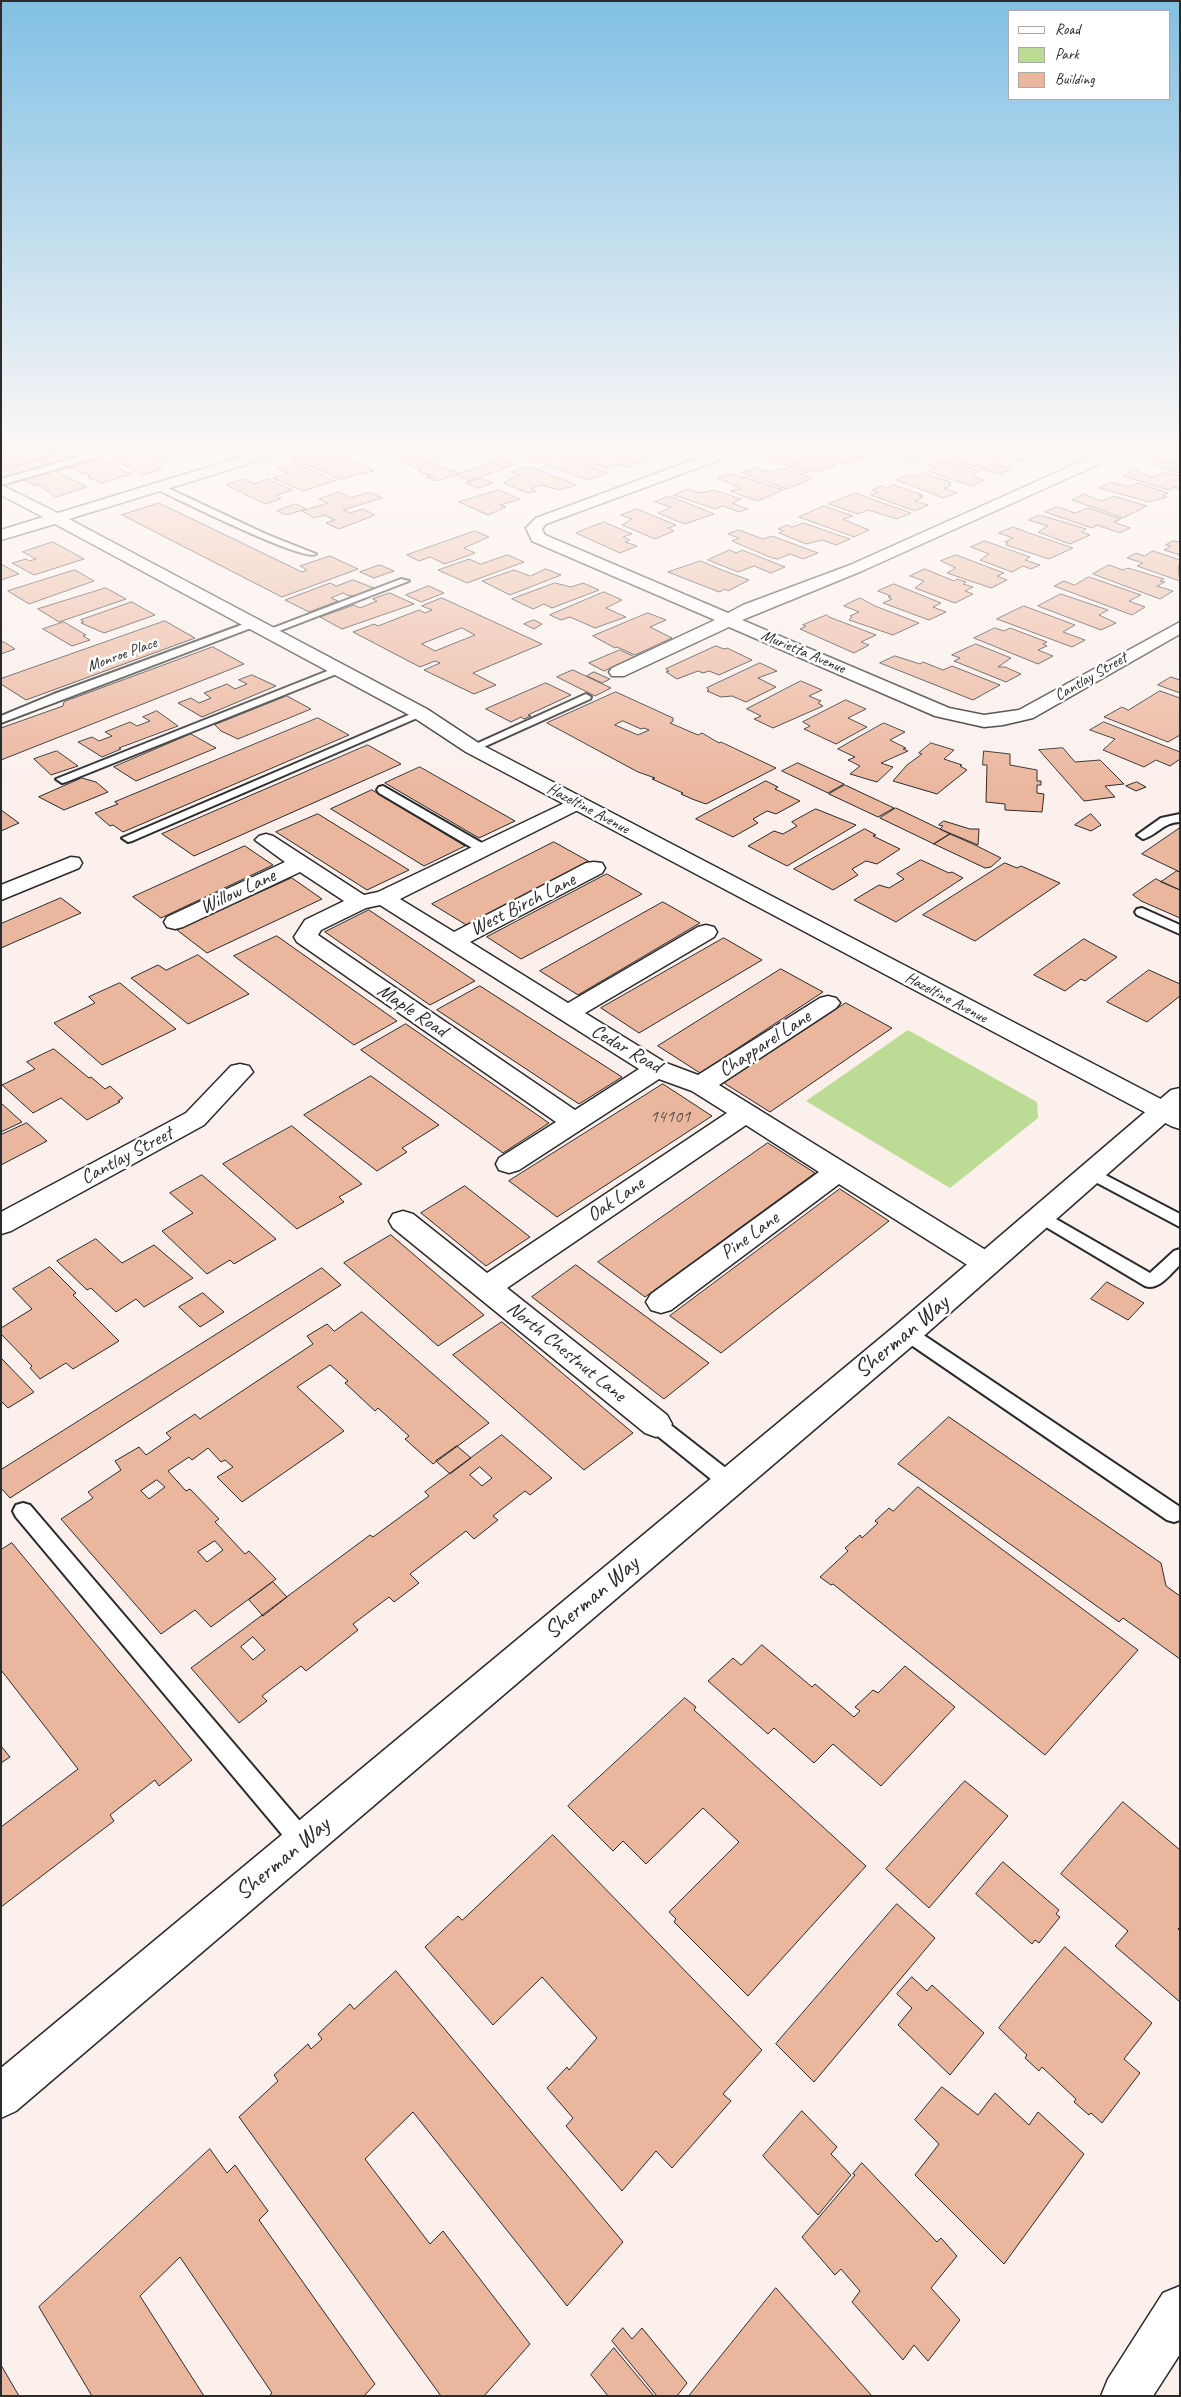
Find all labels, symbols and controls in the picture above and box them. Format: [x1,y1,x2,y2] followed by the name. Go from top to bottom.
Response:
[1008,10,1171,100] legend
[1055,20,1080,39] text: Road
[1055,45,1079,64] text: Park
[1055,70,1094,89] text: Building
[758,626,848,678] street label: Murietta Avenue
[84,634,160,676] street label: Monroe Place
[1051,649,1131,705] street label: Cantlay Street
[544,779,632,839] street label: Hazeltine Avenue
[196,864,280,920] street label: Willow Lane
[466,868,580,942] street label: West Birch Lane
[902,968,990,1028] street label: Hazeltine Avenue
[373,979,451,1043] street label: Maple Road
[714,1005,816,1083] street label: Chapparel Lane
[587,1019,665,1079] street label: Cedar Road
[650,1106,690,1128] house number: 14101
[77,1122,177,1190] street label: Cantlay Street
[583,1172,649,1228] street label: Oak Lane
[716,1207,784,1265] street label: Pine Lane
[849,1289,955,1385] street label: Sherman Way
[502,1297,630,1407] street label: North Chestnut Lane
[539,1550,645,1646] street label: Sherman Way
[230,1811,336,1907] street label: Sherman Way

